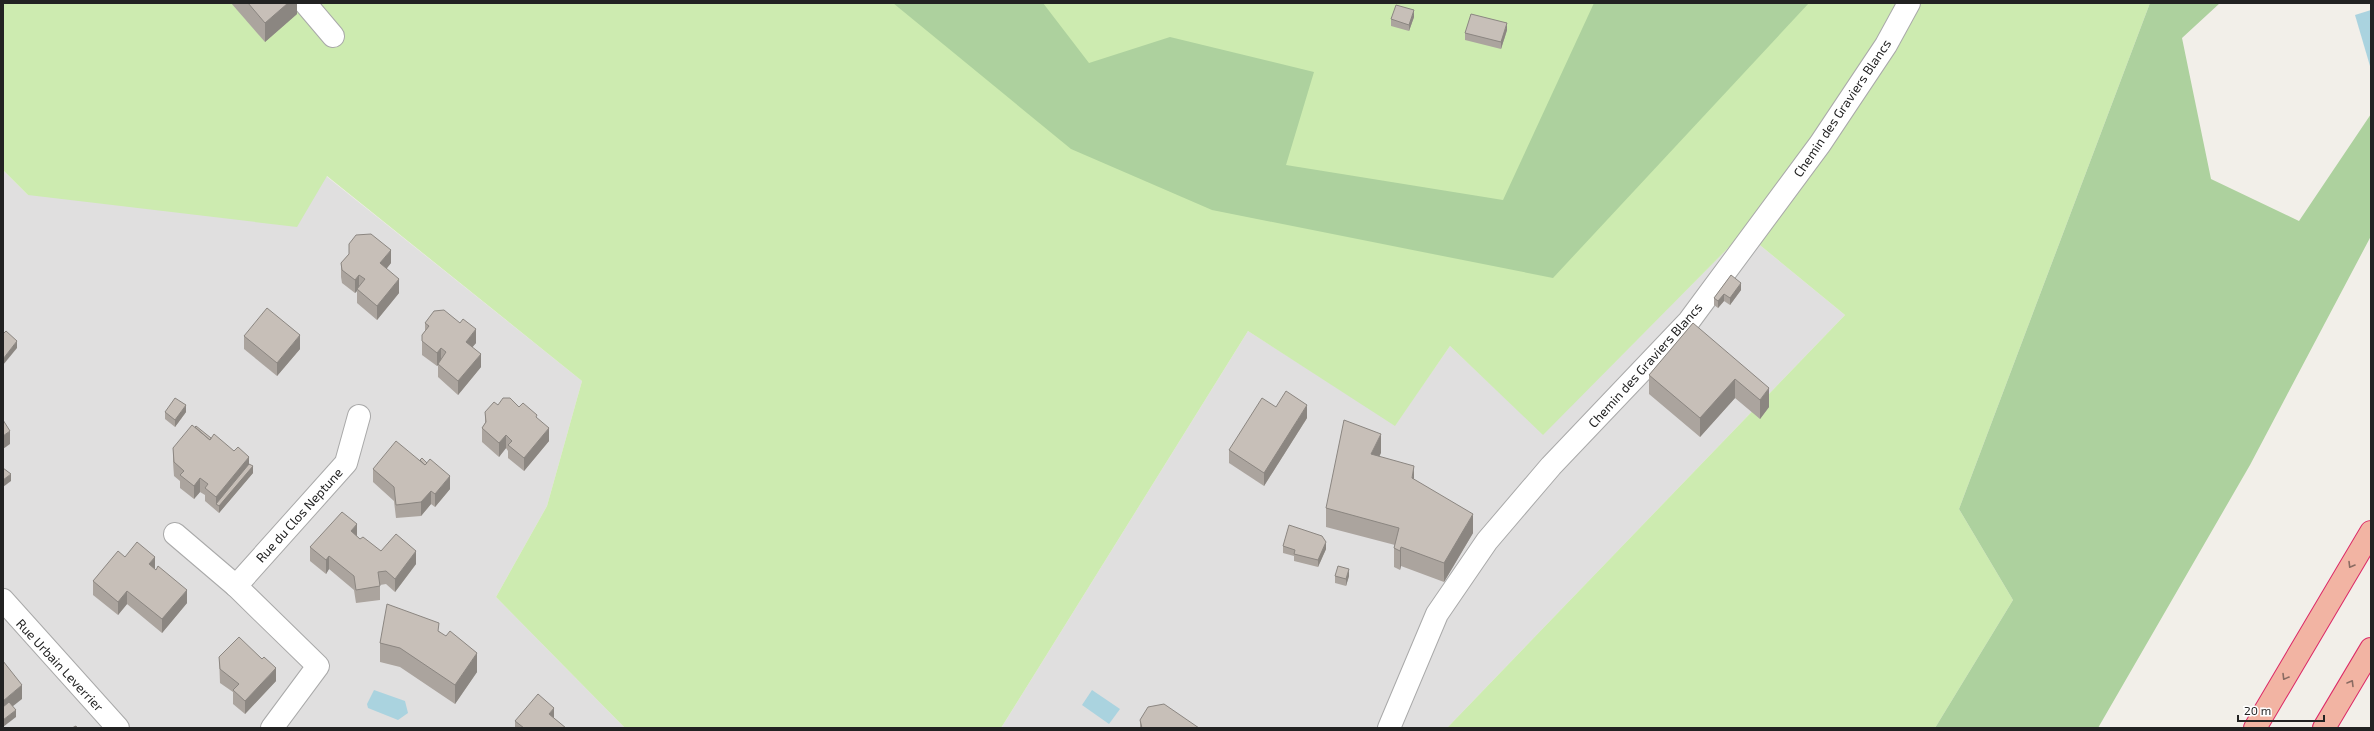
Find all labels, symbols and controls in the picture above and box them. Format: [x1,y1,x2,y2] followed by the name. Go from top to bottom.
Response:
[1790,36,1894,180] street label: Chemin des Graviers Blancs
[1585,299,1705,431] street label: Chemin des Graviers Blancs
[252,464,346,566] street label: Rue du Clos Neptune
[2348,561,2356,568] one-way arrow
[13,615,107,715] street label: Rue Urbain Leverrier
[2282,673,2289,680] one-way arrow
[2346,680,2353,687] one-way arrow
[2238,697,2324,723] scale bar
[2244,703,2271,717] text: 20 m

